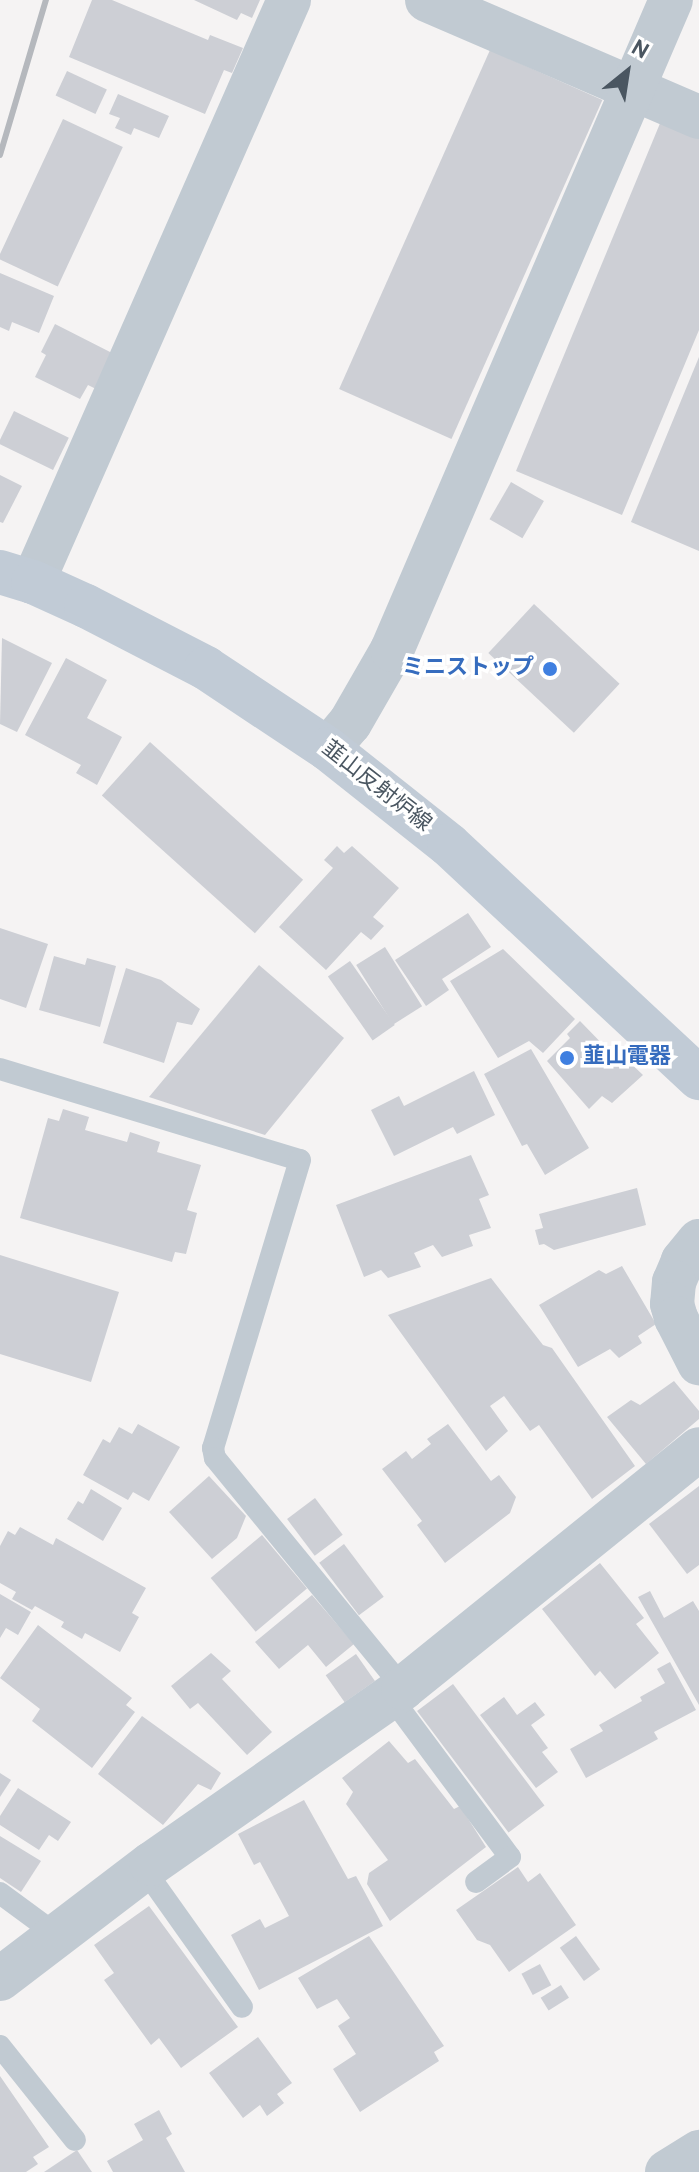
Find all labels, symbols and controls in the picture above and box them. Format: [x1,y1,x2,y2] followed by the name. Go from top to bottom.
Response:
[587,32,667,112] north arrow
[626,35,653,66] text: N
[402,656,534,682] place label: ミニストップ
[541,660,559,678] marker: ミニストップ
[316,736,436,838] street label: 韮山反射炉線
[583,1045,671,1071] place label: 韮山電器
[558,1049,576,1067] marker: 韮山電器

